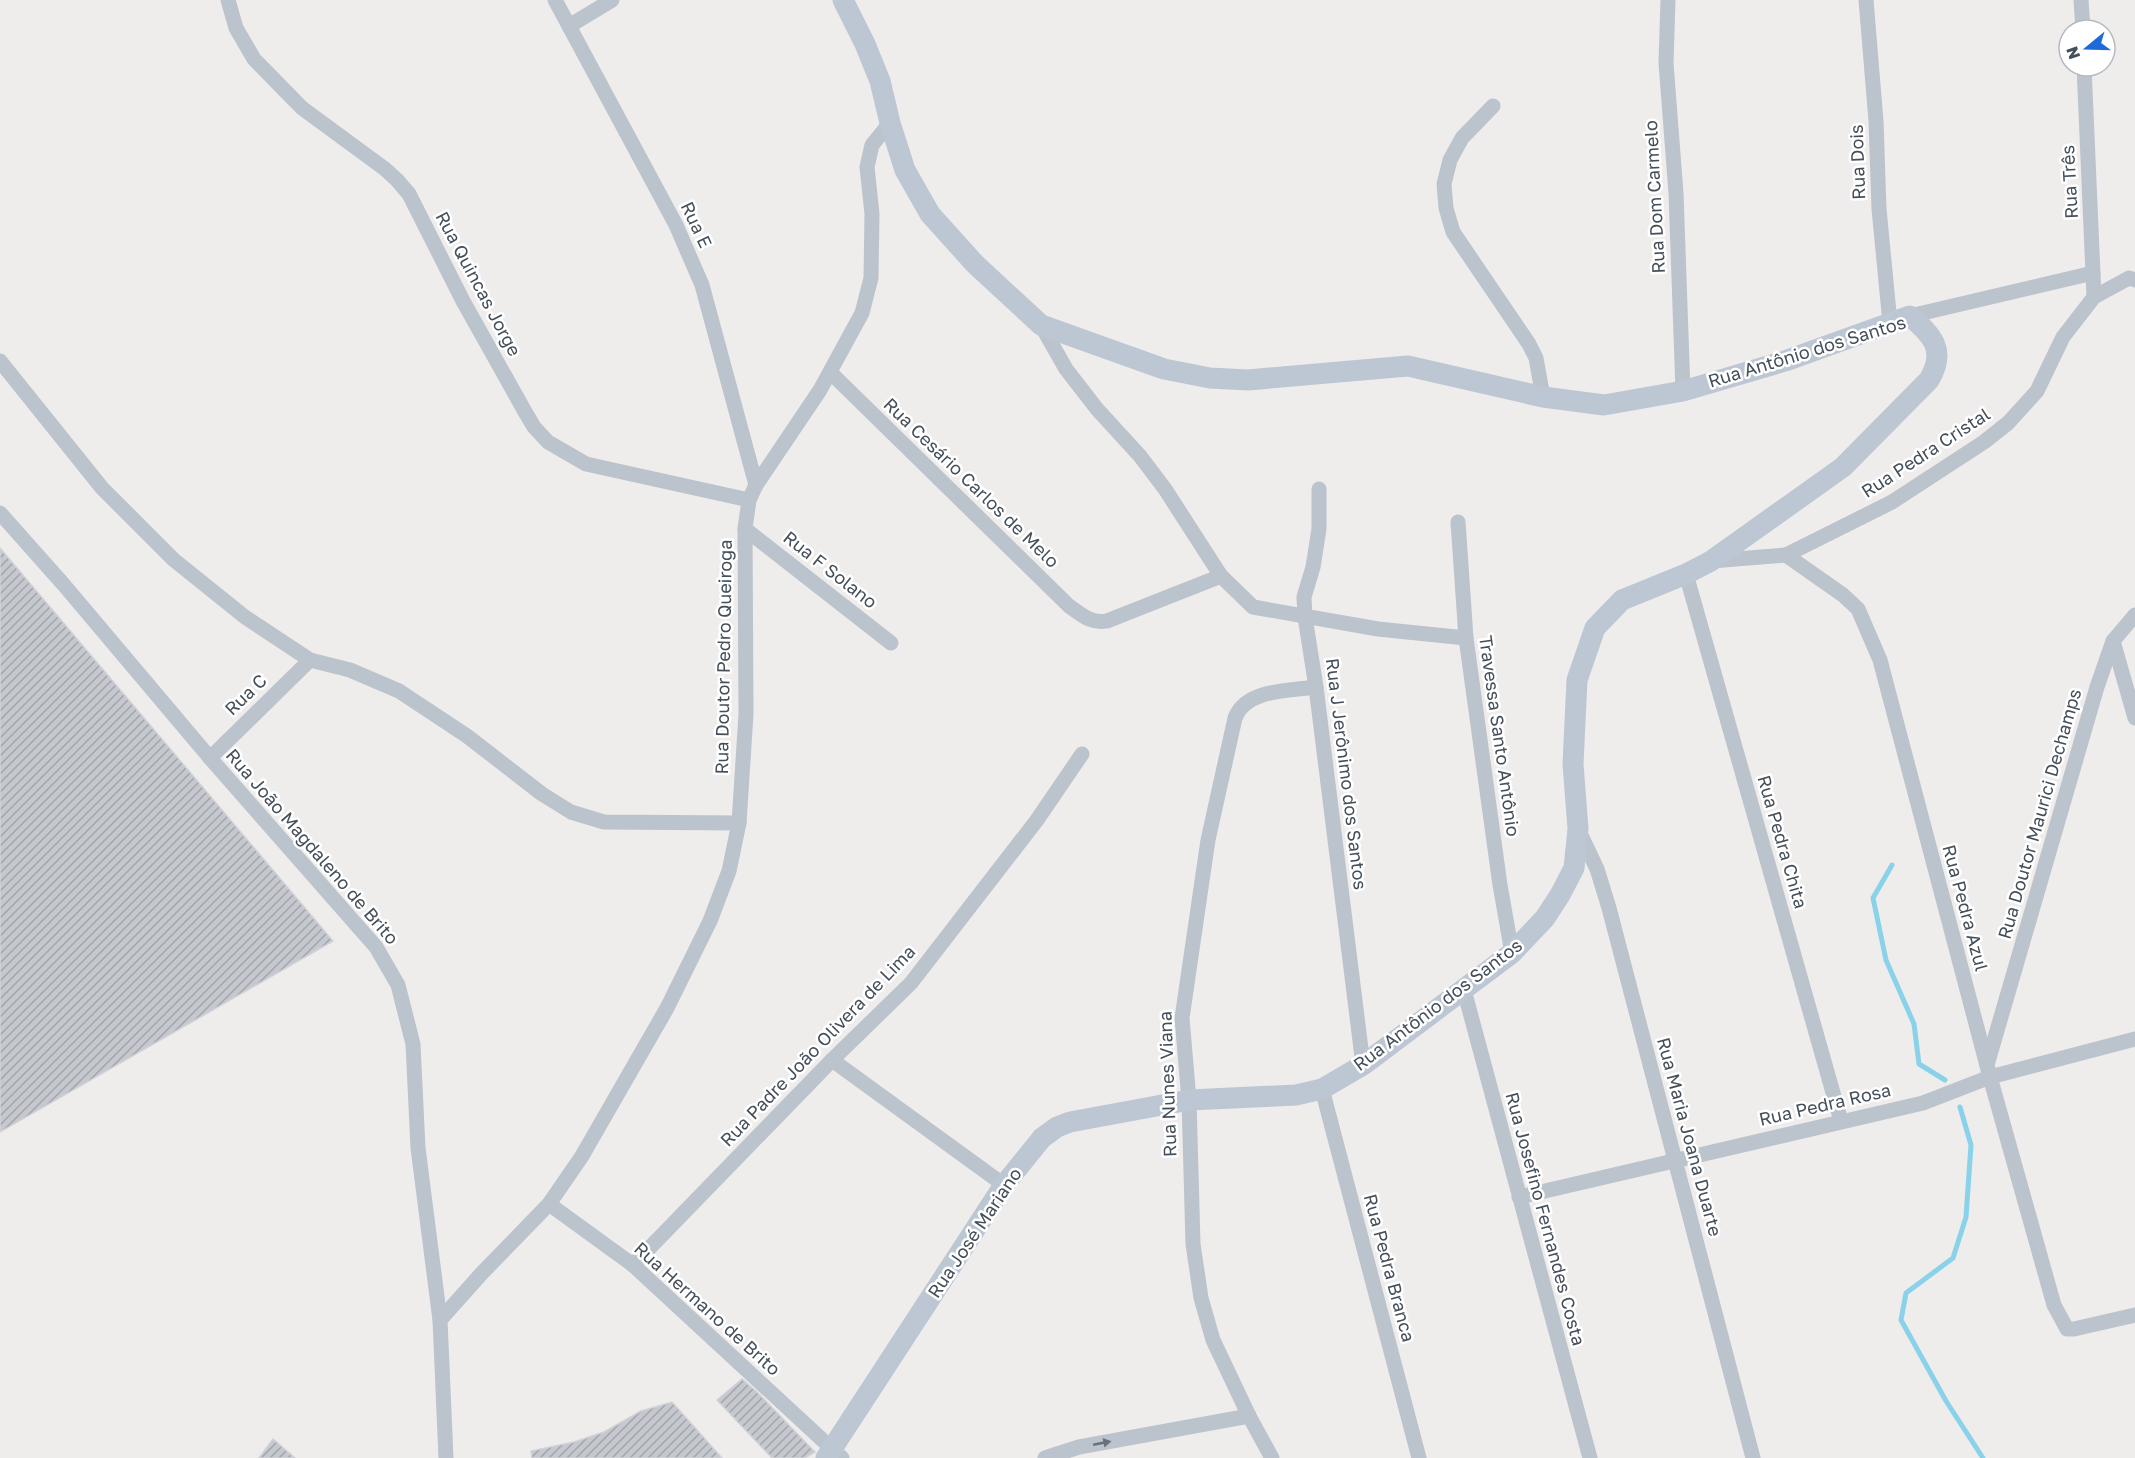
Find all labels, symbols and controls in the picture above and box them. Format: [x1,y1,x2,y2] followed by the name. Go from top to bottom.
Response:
[2057,18,2117,78] north arrow
[2061,44,2084,62] text: N
[1639,120,1669,274] street label: Rua Dom Carmelo
[1845,124,1869,200] street label: Rua Dois
[2056,145,2082,219] street label: Rua Três
[677,198,717,251] street label: Rua E
[431,207,526,360] street label: Rua Quincas Jorge
[1705,310,1908,392] street label: Rua Antônio dos Santos
[879,393,1064,572] street label: Rua Cesário Carlos de Melo
[1857,402,1994,502] street label: Rua Pedra Cristal
[779,526,882,613] street label: Rua F Solano
[710,539,736,775] street label: Rua Doutor Pedro Queiroga
[1475,634,1525,838] street label: Travessa Santo Antônio
[1322,657,1372,891] street label: Rua J Jerônimo dos Santos
[220,669,271,719] street label: Rua C
[1993,686,2085,941] street label: Rua Doutor Maurici Dechamps
[222,744,404,949] street label: Rua João Magdaleno de Brito
[1753,773,1812,911] street label: Rua Pedra Chita
[1938,842,1993,974] street label: Rua Pedra Azul
[1349,934,1526,1075] street label: Rua Antônio dos Santos
[715,940,919,1150] street label: Rua Padre João Olivera de Lima
[1153,1011,1181,1157] street label: Rua Nunes Viana
[1653,1035,1727,1239] street label: Rua Maria Joana Duarte
[1757,1078,1893,1130] street label: Rua Pedra Rosa
[1501,1090,1590,1348] street label: Rua Josefino Fernandes Costa
[922,1163,1026,1302] street label: Rua José Mariano
[1360,1191,1420,1344] street label: Rua Pedra Branca
[630,1237,785,1380] street label: Rua Hermano de Brito
[1092,1438,1111,1447] one-way arrow

